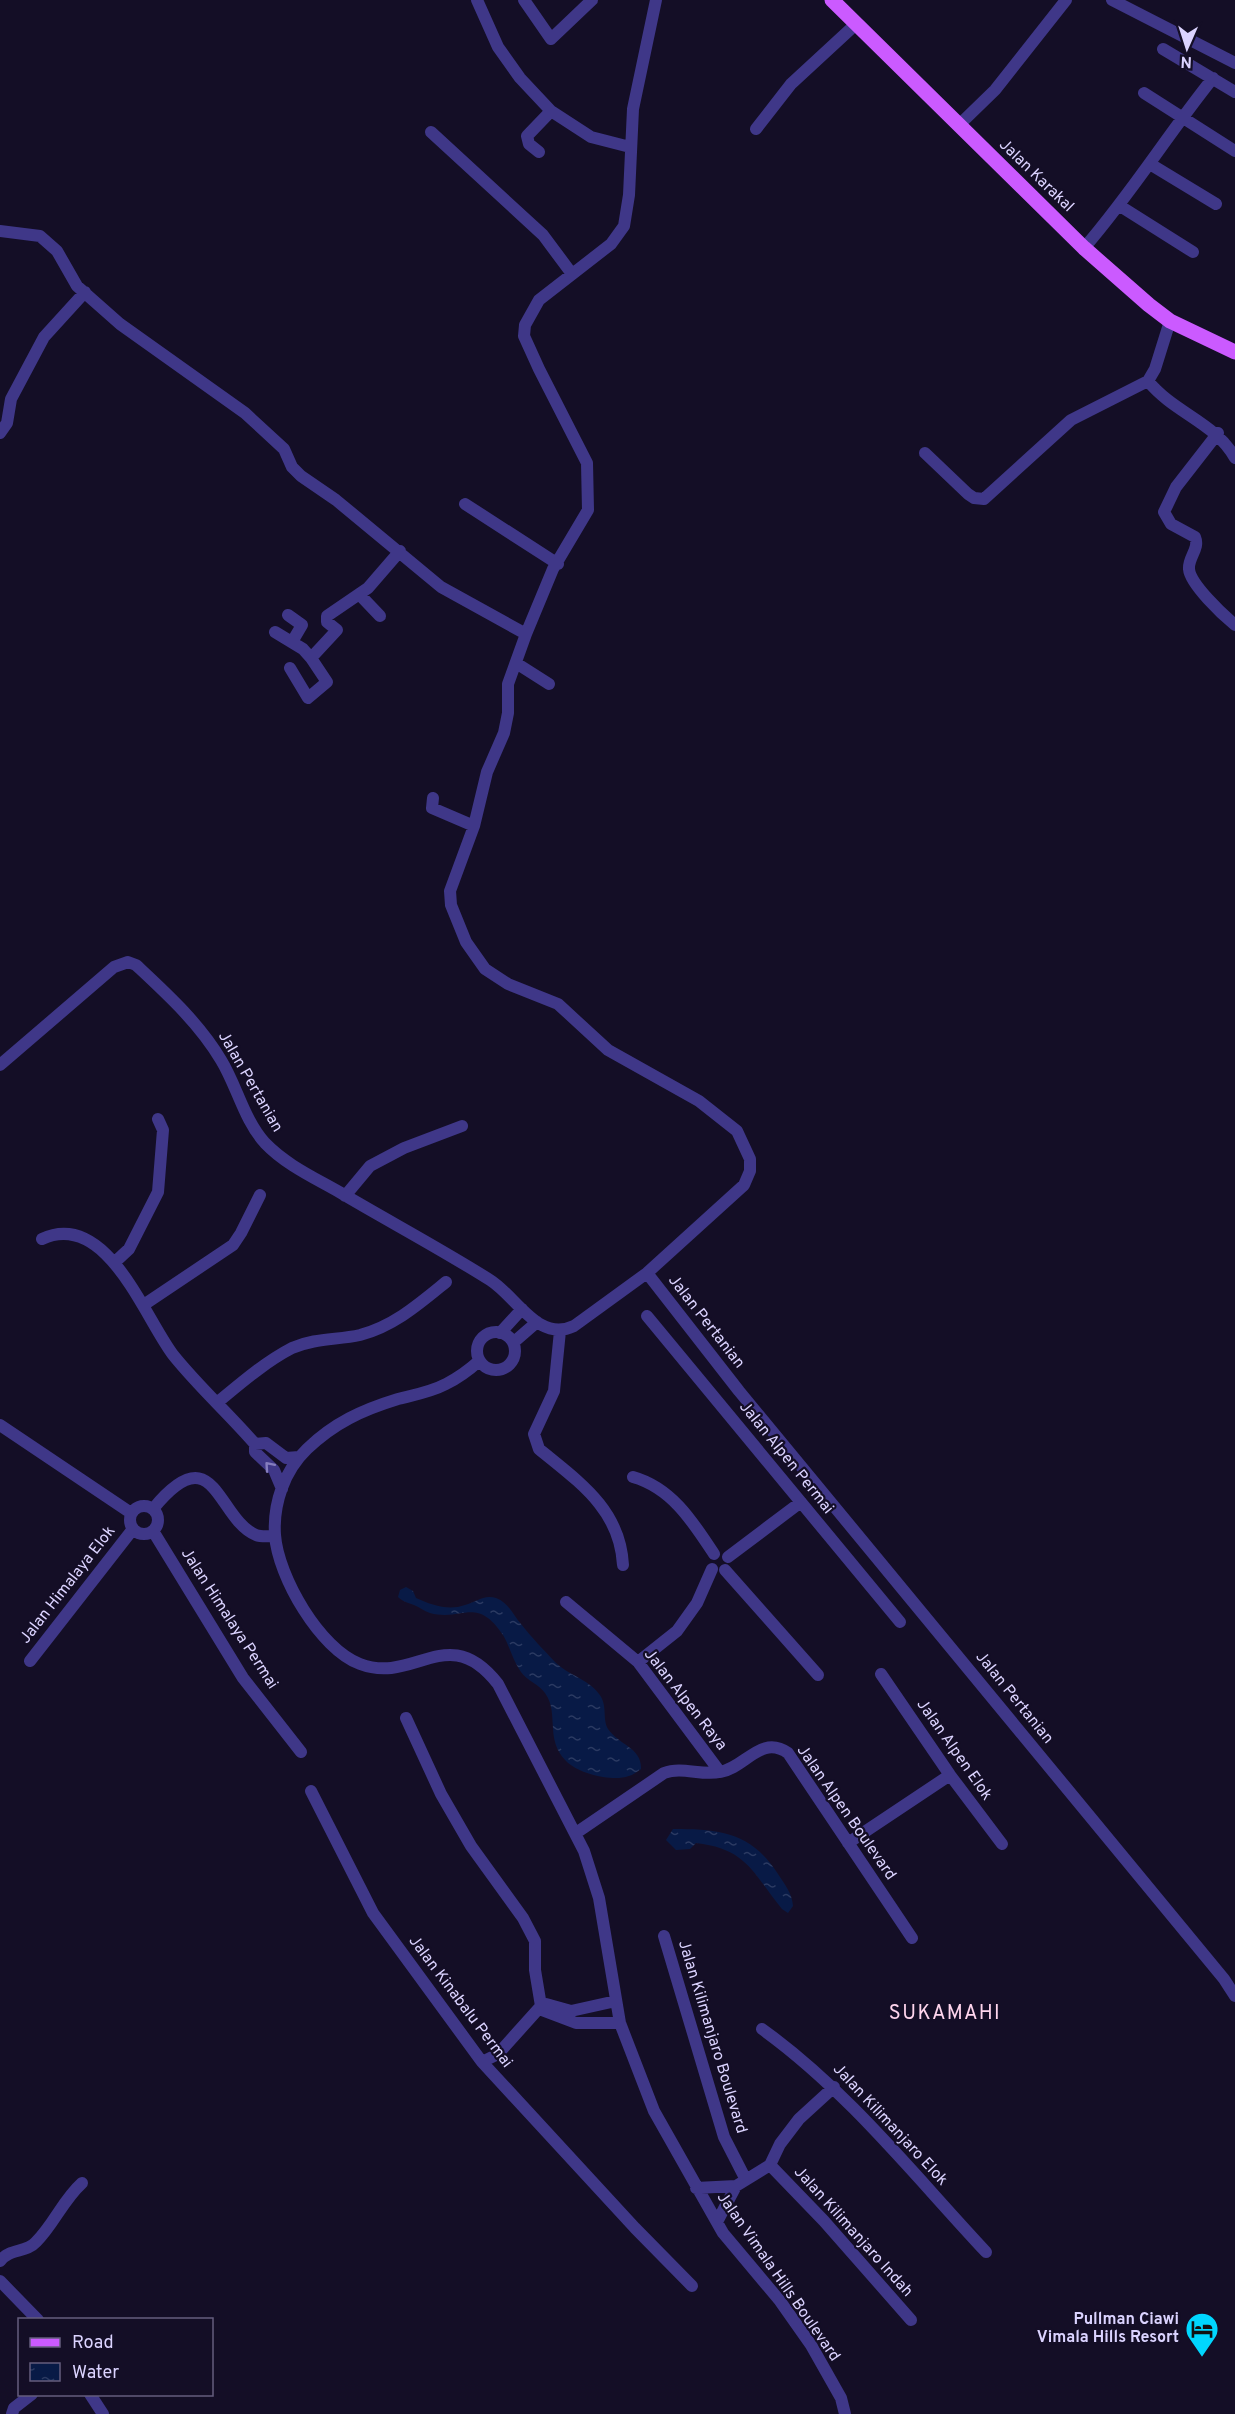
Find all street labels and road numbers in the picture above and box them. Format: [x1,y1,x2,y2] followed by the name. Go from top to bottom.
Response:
[994,135,1078,217] street label: Jalan Karakal
[213,1028,287,1136] street label: Jalan Pertanian
[663,1271,749,1373] street label: Jalan Pertanian
[734,1398,838,1518] street label: Jalan Alpen Permai
[16,1522,120,1648] street label: Jalan Himalaya Elok
[176,1545,282,1693] street label: Jalan Himalaya Permai
[639,1645,731,1755] street label: Jalan Alpen Raya
[971,1648,1057,1748] street label: Jalan Pertanian
[912,1695,996,1805] street label: Jalan Alpen Elok
[792,1742,900,1884] street label: Jalan Alpen Boulevard
[404,1932,516,2072] street label: Jalan Kinabalu Permai
[673,1938,751,2136] street label: Jalan Kilimanjaro Boulevard
[828,2060,952,2190] street label: Jalan Kilimanjaro Elok
[789,2163,917,2301] street label: Jalan Kilimanjaro Indah
[712,2188,844,2366] street label: Jalan Vimala Hills Boulevard

